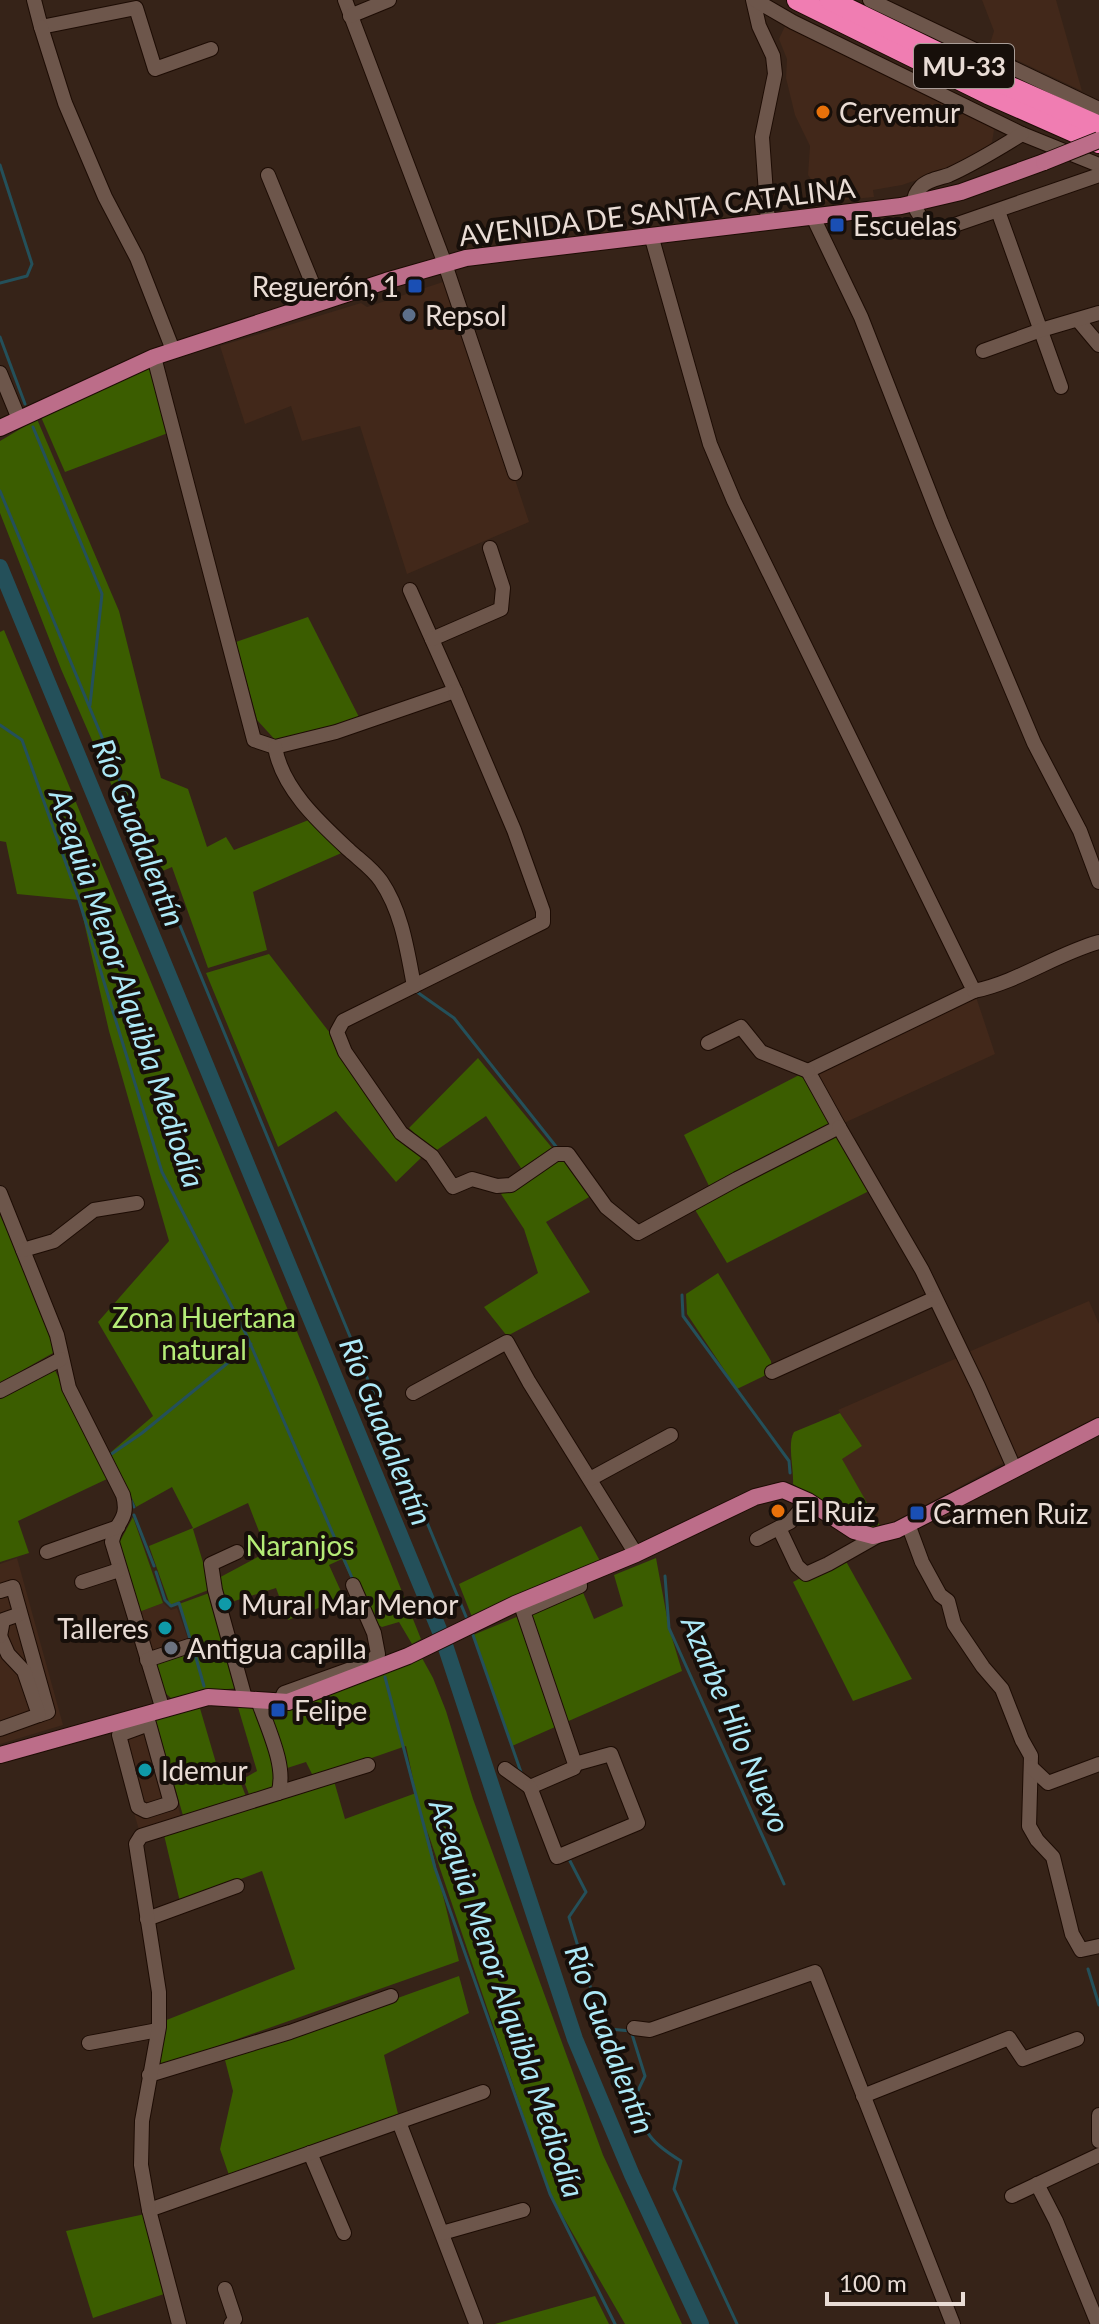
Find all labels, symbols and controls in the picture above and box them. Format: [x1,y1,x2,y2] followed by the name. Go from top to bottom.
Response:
[914,44,1014,88] road number: MU-33
[839,95,960,129] place label: Cervemur
[814,103,832,121] marker: Cervemur
[457,170,857,252] street label: AVENIDA DE SANTA CATALINA
[853,208,957,242] place label: Escuelas
[828,216,846,234] marker: Escuelas
[252,269,399,303] place label: Reguerón, 1
[406,277,424,295] marker: Reguerón, 1
[425,298,507,332] place label: Repsol
[400,306,418,324] marker: Repsol
[86,733,194,931] water label: Río Guadalentín
[42,783,213,1192] water label: Acequia Menor Alquibla Mediodía
[112,1300,296,1366] park label: Zona Huertana natural
[333,1332,441,1530] water label: Río Guadalentín
[794,1494,876,1528] place label: El Ruiz
[933,1496,1088,1530] place label: Carmen Ruiz
[769,1502,787,1520] marker: El Ruiz
[908,1504,926,1522] marker: Carmen Ruiz
[245,1528,355,1562] park label: Naranjos
[241,1587,458,1621] place label: Mural Mar Menor
[216,1595,234,1613] marker: Mural Mar Menor
[675,1609,799,1838] water label: Azarbe Hilo Nuevo
[57,1611,149,1645] place label: Talleres
[156,1619,174,1637] marker: Talleres
[187,1631,367,1665] place label: Antigua capilla
[162,1639,180,1657] marker: Antigua capilla
[294,1693,367,1727] place label: Felipe
[269,1701,287,1719] marker: Felipe
[161,1753,248,1787] place label: Idemur
[136,1761,154,1779] marker: Idemur
[422,1793,593,2202] water label: Acequia Menor Alquibla Mediodía
[558,1940,664,2138] water label: Río Guadalentín
[827,2256,963,2306] scale bar
[839,2268,907,2297] text: 100 m

